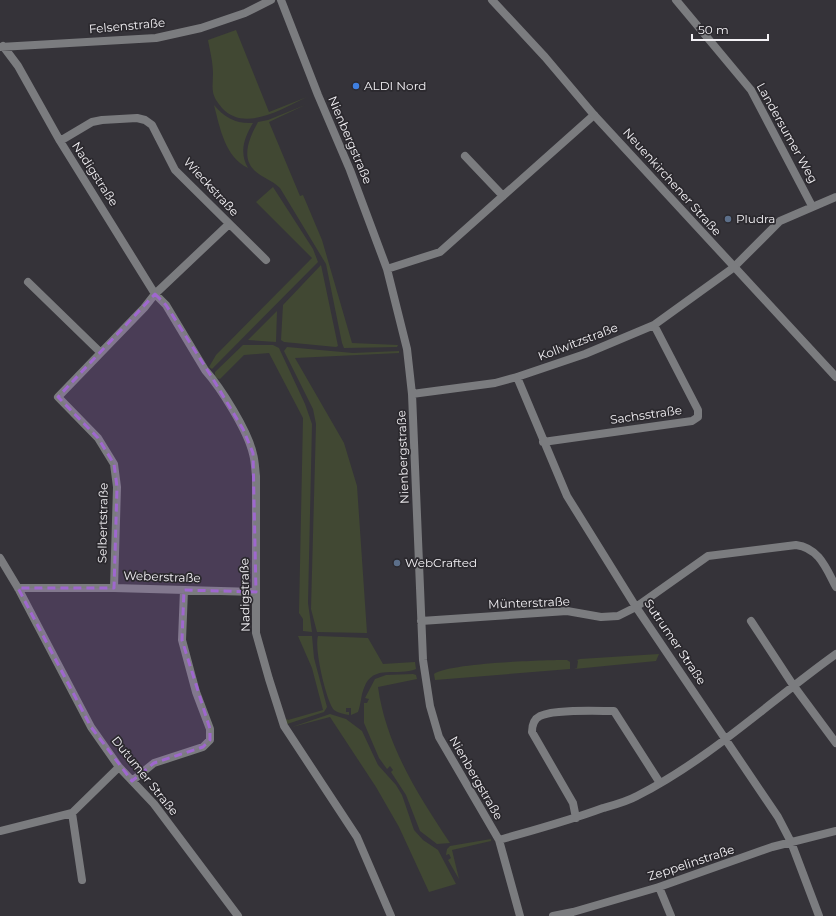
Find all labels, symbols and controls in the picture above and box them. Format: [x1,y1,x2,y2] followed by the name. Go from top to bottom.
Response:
[88,15,166,36] street label: Felsenstraße
[692,16,768,42] scale bar
[698,22,729,37] text: 50 m
[364,78,426,93] place label: ALDI Nord
[754,80,821,186] street label: Landersumer Weg
[351,81,361,91] marker: ALDI Nord
[325,94,376,186] street label: Nienbergstraße
[620,125,725,239] street label: Neuenkirchener Straße
[69,139,122,209] street label: Nadigstraße
[180,154,242,219] street label: Wieckstraße
[736,211,775,226] place label: Pludra
[723,214,733,224] marker: Pludra
[536,319,620,364] street label: Kollwitzstraße
[609,402,683,427] street label: Sachsstraße
[393,410,412,504] street label: Nienbergstraße
[94,483,111,563] street label: Selbertstraße
[405,555,477,570] place label: WebCrafted
[236,558,253,632] street label: Nadigstraße
[392,558,402,568] marker: WebCrafted
[123,568,201,585] street label: Weberstraße
[488,594,570,611] street label: Münterstraße
[641,596,710,687] street label: Sutrumer Straße
[109,733,182,818] street label: Dutumer Straße
[446,733,506,822] street label: Nienbergstraße
[646,841,736,884] street label: Zeppelinstraße

